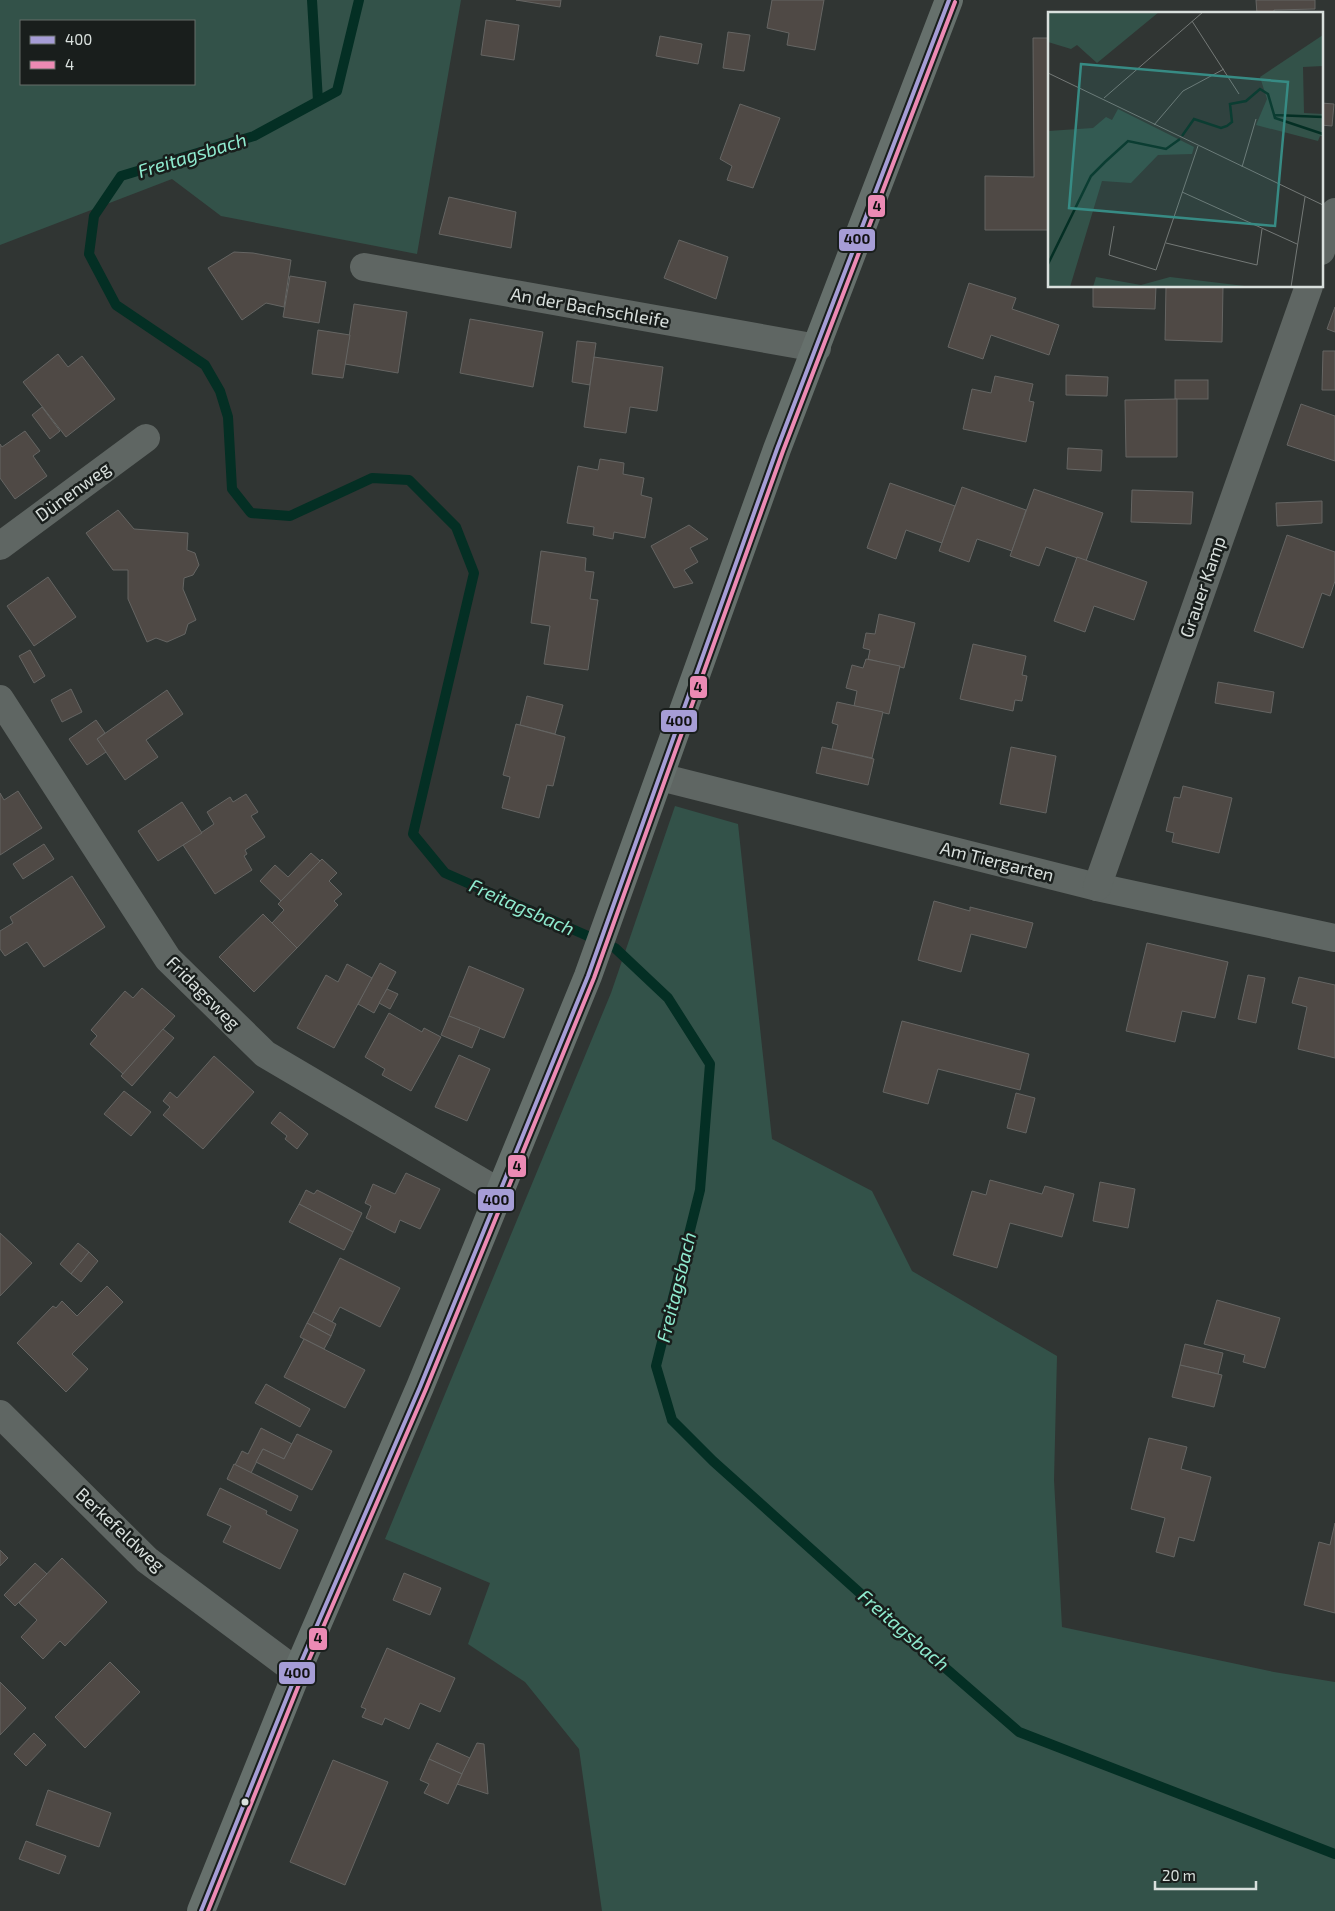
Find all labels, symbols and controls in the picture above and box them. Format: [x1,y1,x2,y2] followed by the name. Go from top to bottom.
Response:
[1048,12,1322,288] inset map
[20,20,195,85] legend
[65,30,92,48] text: 400
[65,55,74,73] text: 4
[135,127,249,182] water label: Freitagsbach
[867,194,886,218] line badge: 4
[873,197,882,214] text: 4
[838,228,876,252] line badge: 400
[844,230,870,247] text: 400
[509,282,671,332] street label: An der Bachschleife
[31,457,114,526] street label: Dünenweg
[1174,533,1230,640] street label: Grauer Kamp
[689,675,708,699] line badge: 4
[694,678,703,695] text: 4
[660,709,698,733] line badge: 400
[666,712,692,729] text: 400
[938,836,1056,886] street label: Am Tiergarten
[466,873,578,940] water label: Freitagsbach
[162,951,245,1034] street label: Fridagsweg
[507,1154,527,1178] line badge: 4
[513,1157,522,1174] text: 4
[477,1188,515,1212] line badge: 400
[483,1191,509,1208] text: 400
[651,1229,700,1344] water label: Freitagsbach
[72,1483,170,1576] street label: Berkefeldweg
[854,1584,954,1675] water label: Freitagsbach
[308,1627,328,1651] line badge: 4
[314,1629,323,1646] text: 4
[278,1661,316,1685] line badge: 400
[284,1664,310,1681] text: 400
[240,1797,250,1807] unlabelled marker
[1155,1858,1256,1890] scale bar
[1162,1866,1196,1884] text: 20 m

